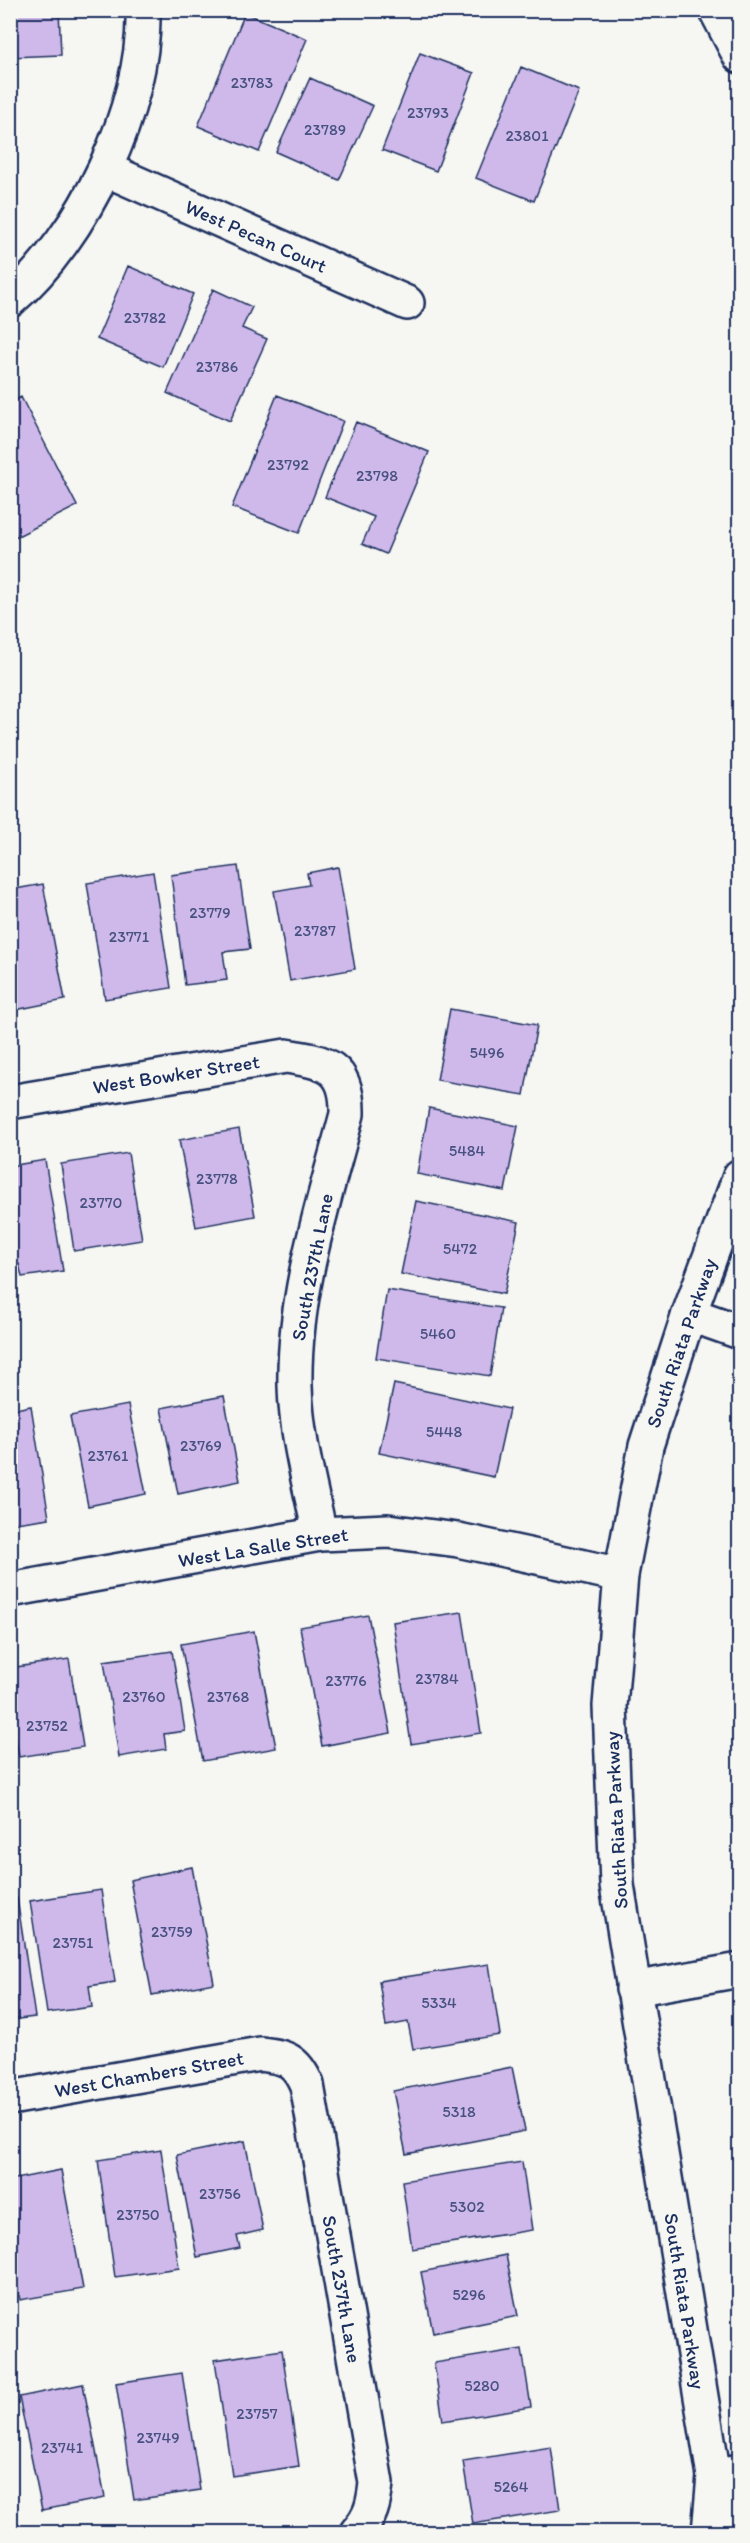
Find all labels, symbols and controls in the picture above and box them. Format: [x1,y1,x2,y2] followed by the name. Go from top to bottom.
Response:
[231,73,274,92] house number: 23783
[407,103,449,122] house number: 23793
[304,120,346,139] house number: 23789
[505,126,549,145] house number: 23801
[182,194,330,278] street label: West Pecan Court
[124,308,167,327] house number: 23782
[196,357,238,376] house number: 23786
[267,455,310,474] house number: 23792
[356,466,398,485] house number: 23798
[189,903,231,922] house number: 23779
[294,921,336,940] house number: 23787
[109,927,150,946] house number: 23771
[470,1043,504,1062] house number: 5496
[91,1049,262,1099] street label: West Bowker Street
[449,1141,486,1160] house number: 5484
[196,1169,238,1188] house number: 23778
[286,1191,338,1343] street label: South 237th Lane
[80,1193,122,1212] house number: 23770
[443,1239,478,1258] house number: 5472
[641,1254,721,1431] street label: South Riata Parkway
[420,1324,456,1343] house number: 5460
[426,1422,462,1441] house number: 5448
[180,1436,222,1455] house number: 23769
[88,1446,129,1465] house number: 23761
[176,1522,350,1572] street label: West La Salle Street
[415,1669,459,1688] house number: 23784
[325,1671,367,1690] house number: 23776
[122,1687,166,1706] house number: 23760
[207,1687,249,1706] house number: 23768
[26,1716,69,1735] house number: 23752
[599,1730,633,1909] street label: South Riata Parkway
[151,1922,193,1941] house number: 23759
[53,1933,94,1952] house number: 23751
[421,1993,457,2012] house number: 5334
[53,2046,245,2102] street label: West Chambers Street
[442,2102,476,2121] house number: 5318
[199,2184,241,2203] house number: 23756
[449,2197,485,2216] house number: 5302
[116,2205,160,2224] house number: 23750
[659,2211,711,2391] street label: South Riata Parkway
[317,2213,367,2365] street label: South 237th Lane
[452,2285,486,2304] house number: 5296
[464,2376,500,2395] house number: 5280
[236,2404,278,2423] house number: 23757
[136,2428,180,2447] house number: 23749
[41,2438,84,2457] house number: 23741
[494,2477,529,2496] house number: 5264

